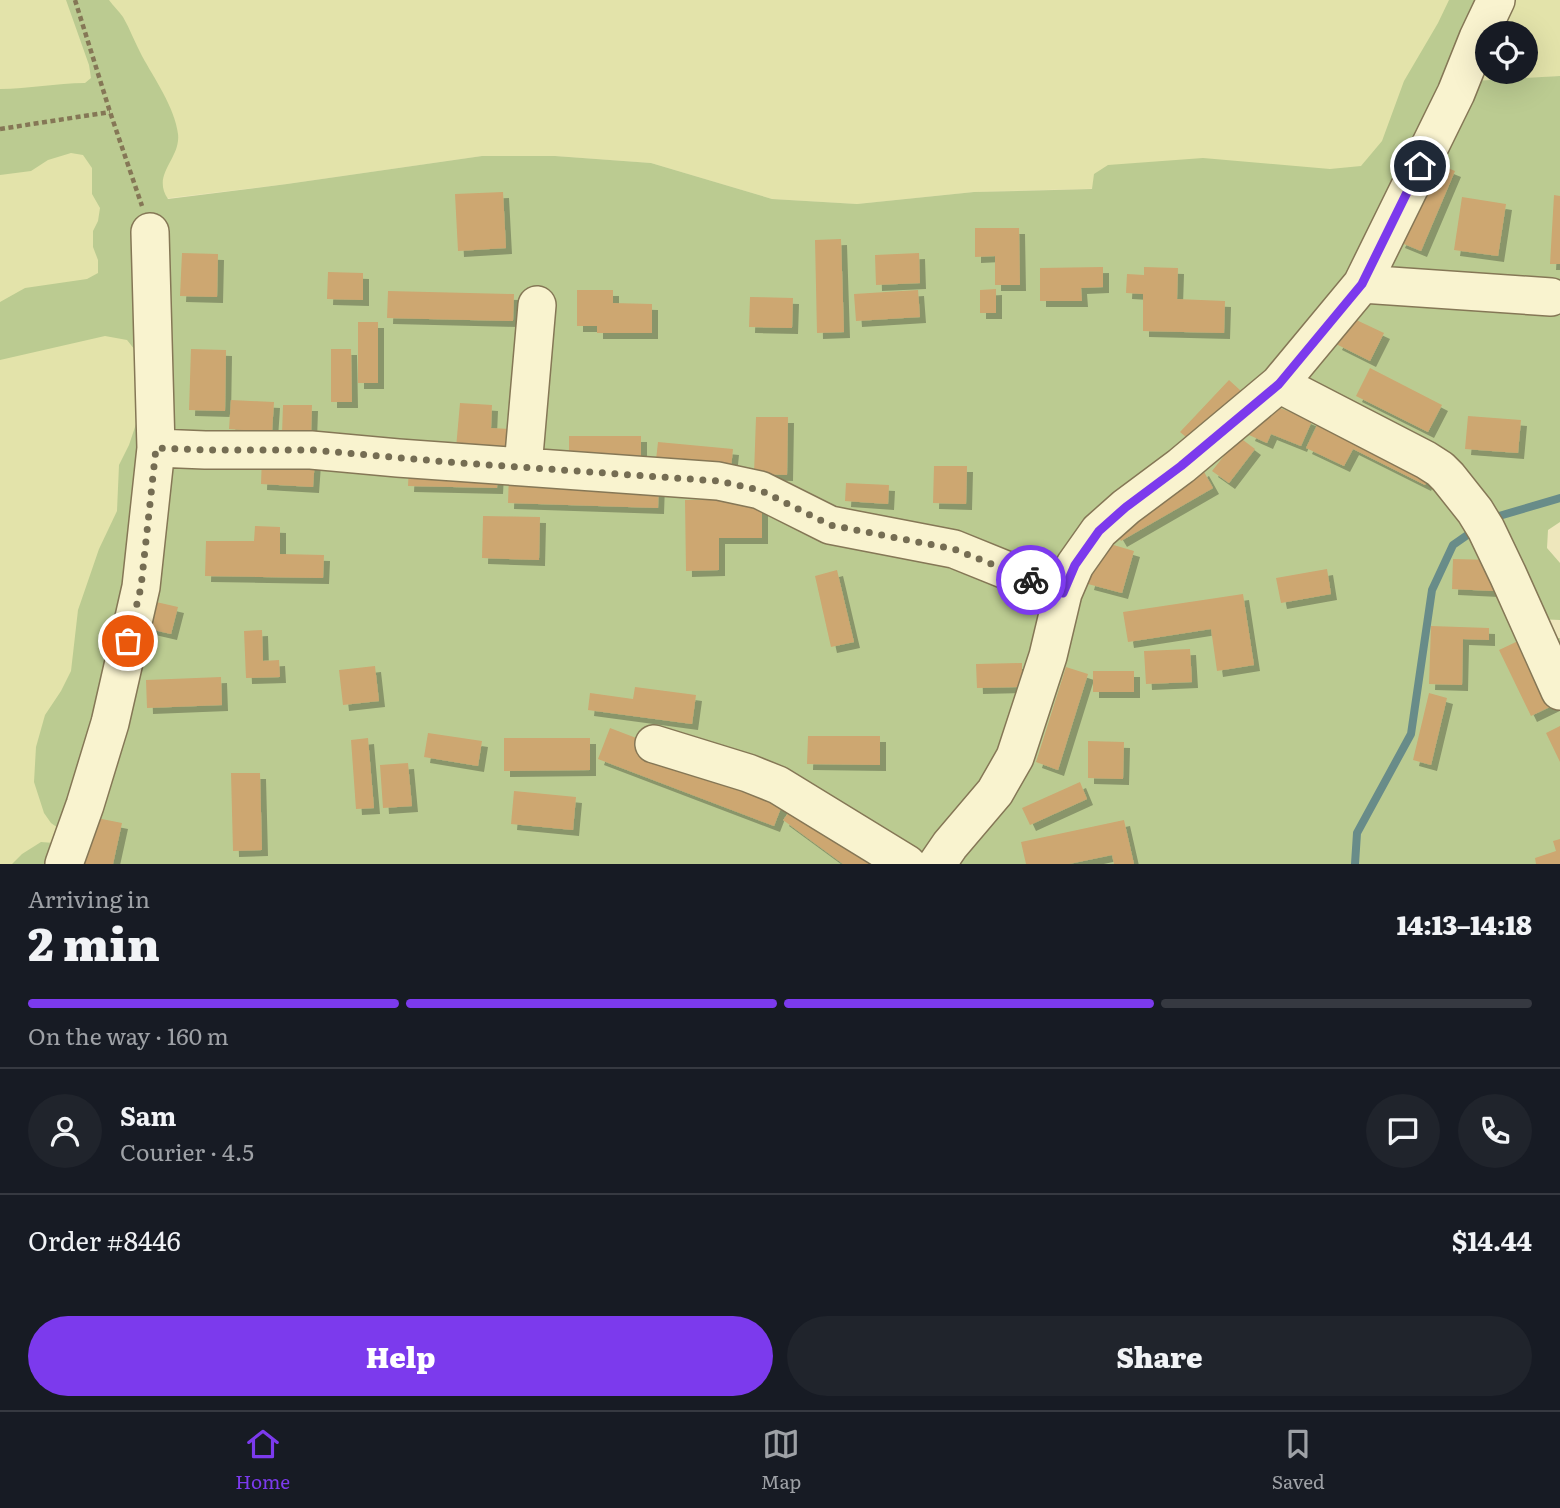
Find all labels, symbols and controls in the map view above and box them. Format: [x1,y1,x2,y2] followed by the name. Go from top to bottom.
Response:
[1475,21,1538,84] map controls
[1475,21,1538,84] button: locate
[1390,136,1450,196] pin
[1401,147,1439,185] icon: home
[996,545,1066,615] courier
[1012,561,1050,599] icon: bike
[98,611,158,671] pin
[109,622,147,660] icon: bag
[28,881,150,915] text: Arriving in
[1397,904,1532,943] text: 14:13–14:18
[28,907,160,975] text: 2 min
[28,1018,229,1052] text: On the way · 160 m
[28,1094,102,1168] button: person
[1366,1094,1440,1168] button: chat
[1458,1094,1532,1168] button: phone
[120,1095,176,1134] text: Sam
[120,1134,254,1168] text: Courier · 4.5
[28,1220,181,1259] text: Order #8446
[1452,1220,1532,1259] text: $14.44
[28,1316,773,1396] button: Help
[787,1316,1532,1396] button: Share
[235,1425,290,1495] tab: Home
[761,1425,801,1495] tab: Map
[1272,1425,1325,1495] tab: Saved

